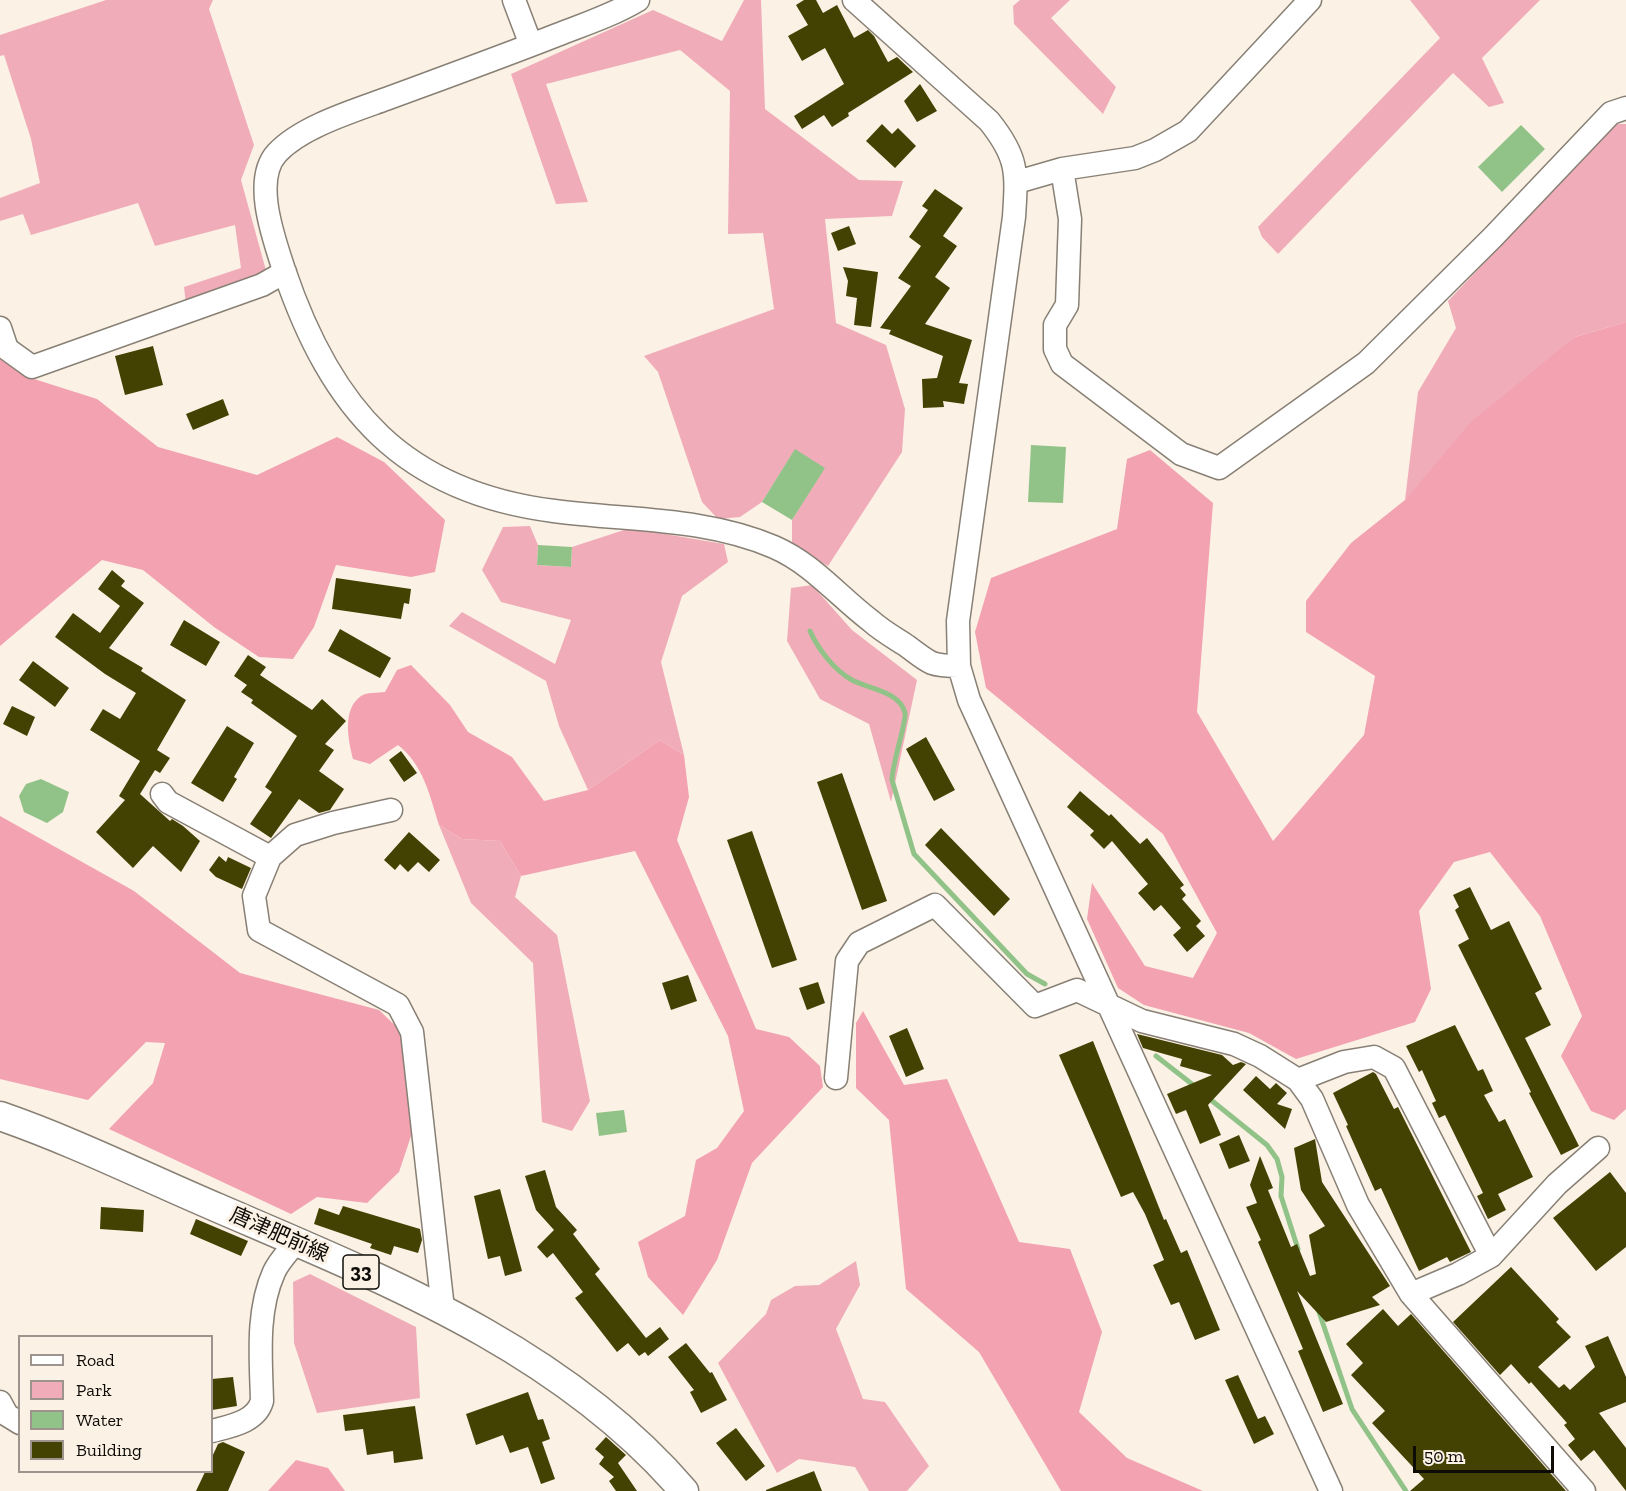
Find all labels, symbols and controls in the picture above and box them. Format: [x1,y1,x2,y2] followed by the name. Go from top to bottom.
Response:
[226,1202,332,1268] street label: 唐津肥前線
[343,1255,379,1289] road number: 33
[18,1335,213,1473] legend
[76,1349,115,1371] text: Road
[76,1379,112,1401] text: Park
[76,1409,123,1431] text: Water
[1416,1434,1557,1472] scale bar
[76,1439,142,1461] text: Building
[1424,1445,1463,1467] text: 50 m

